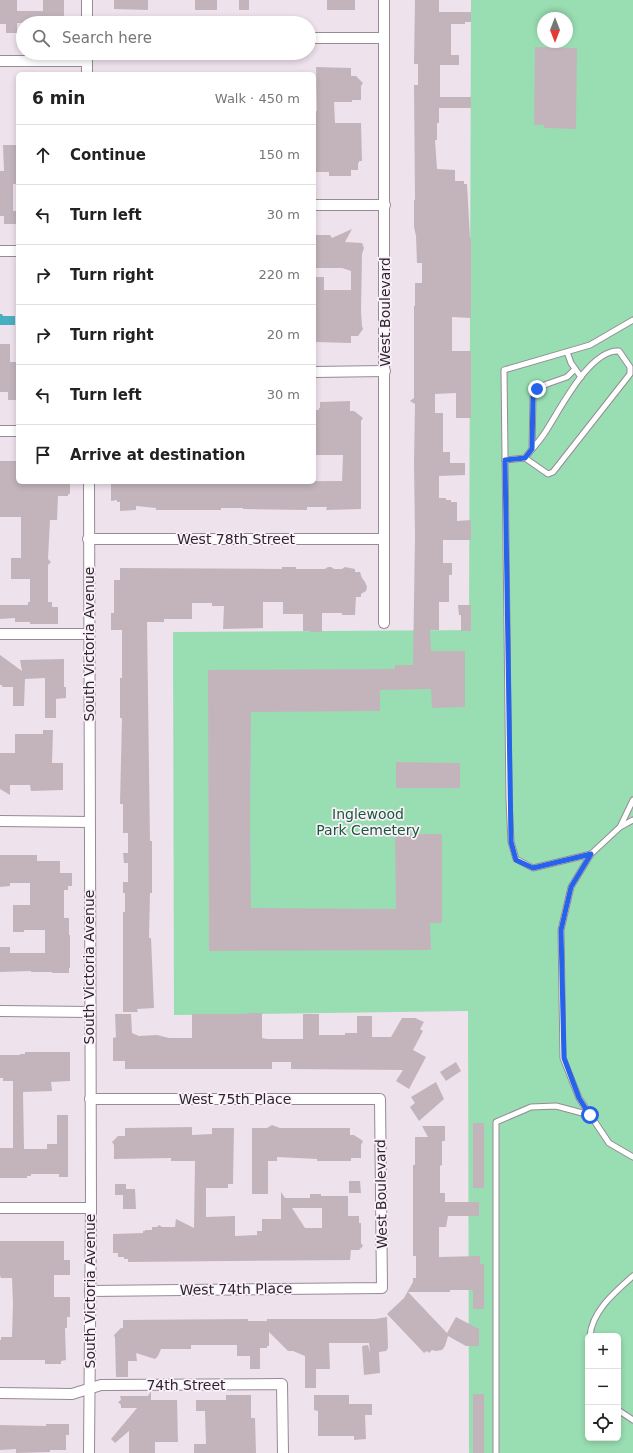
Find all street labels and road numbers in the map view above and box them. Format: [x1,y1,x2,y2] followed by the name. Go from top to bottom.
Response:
[377,257,393,367] street label: West Boulevard
[177,531,296,547] street label: West 78th Street
[81,567,97,721] street label: South Victoria Avenue
[81,890,97,1044] street label: South Victoria Avenue
[179,1091,291,1107] street label: West 75th Place
[372,1139,390,1249] street label: West Boulevard
[82,1214,98,1368] street label: South Victoria Avenue
[180,1280,292,1298] street label: West 74th Place
[146,1377,226,1393] street label: 74th Street

